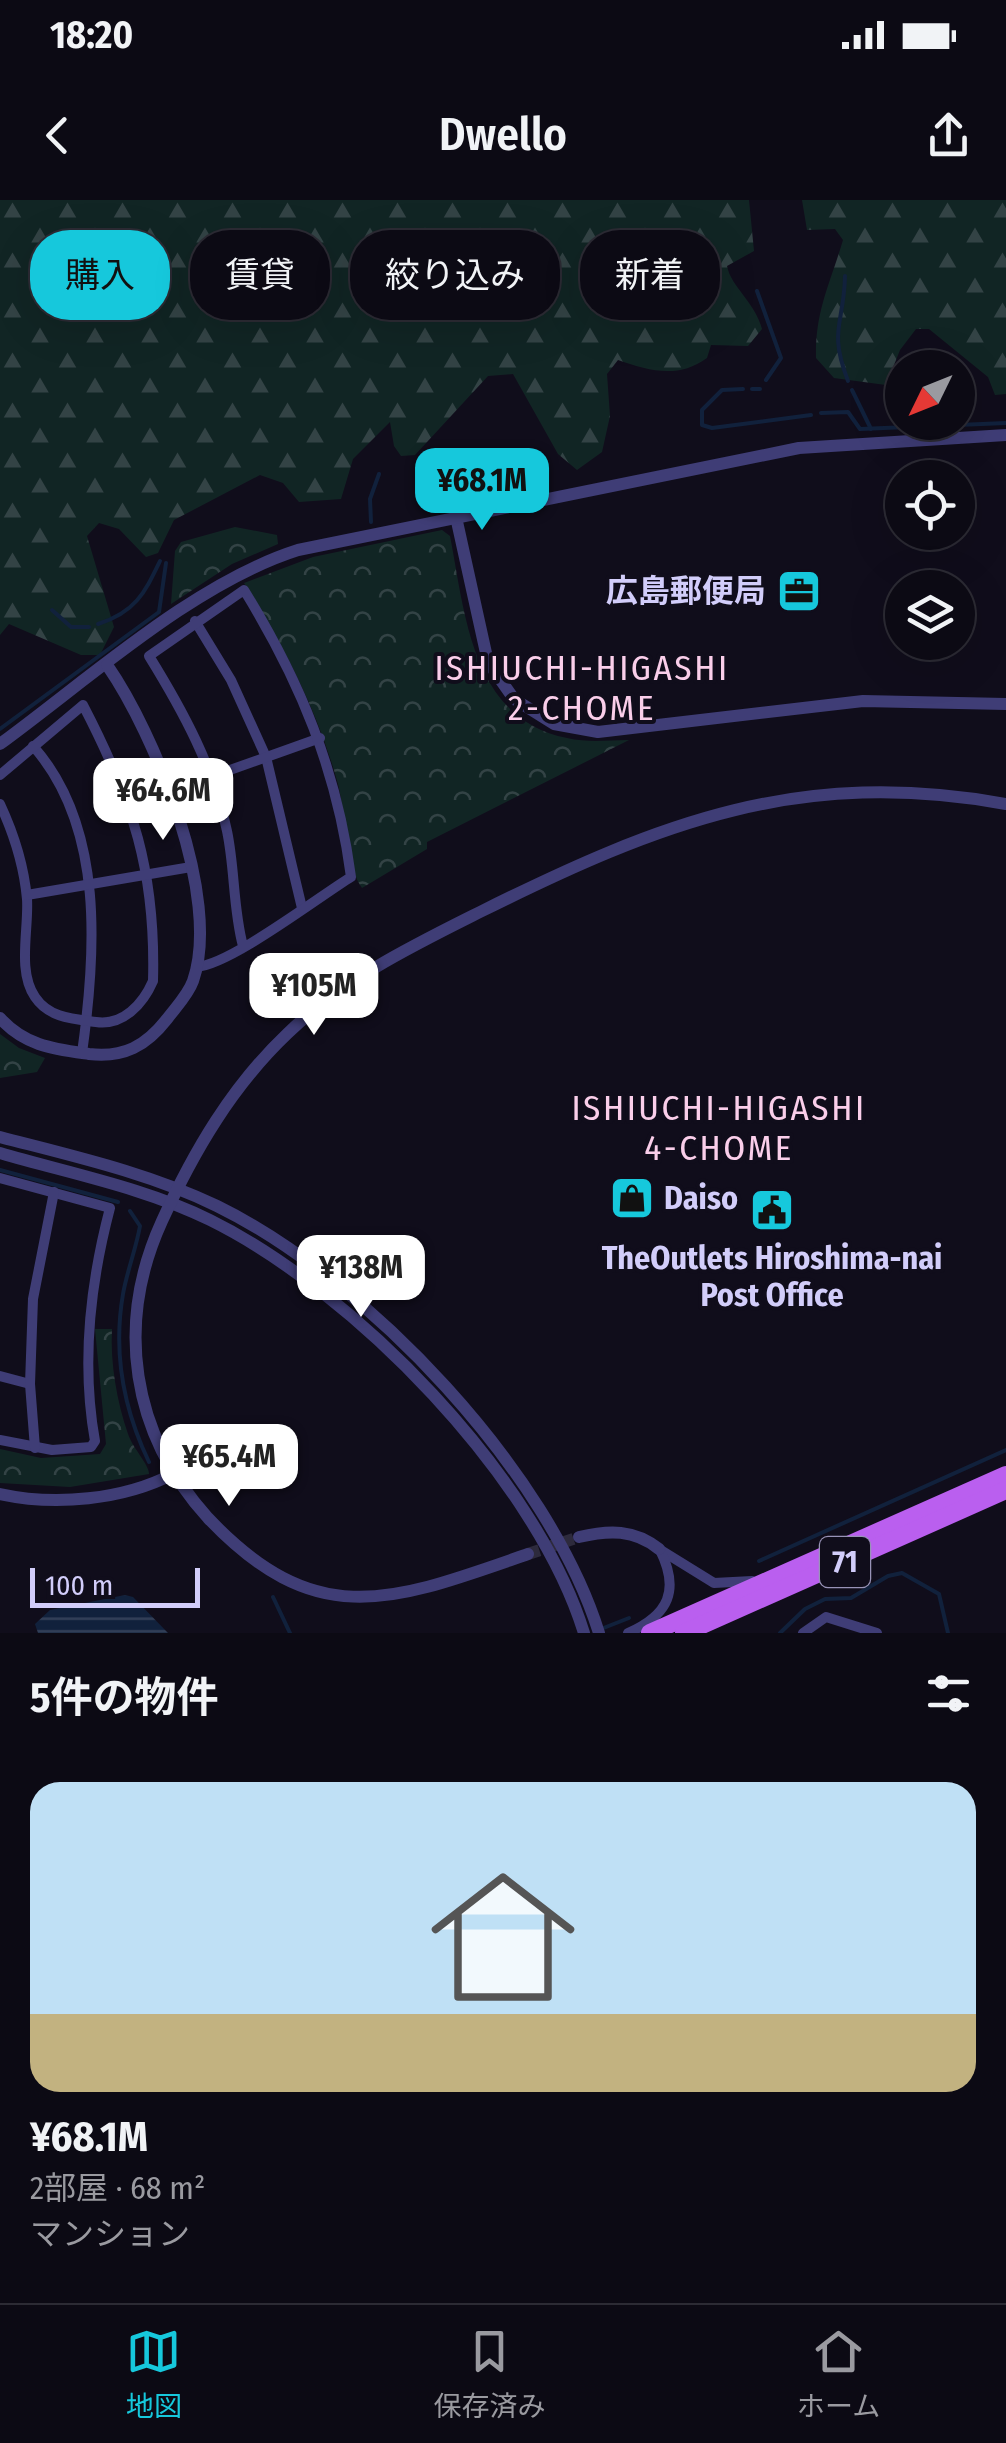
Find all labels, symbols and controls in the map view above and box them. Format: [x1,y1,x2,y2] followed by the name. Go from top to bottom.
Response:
[50,12,133,58] text: 18:20
[30,108,85,163] icon: back
[439,108,567,162] text: Dwello
[921,108,976,163] icon: share
[30,230,170,320] chip: 購入
[190,230,330,320] chip: 賃貸
[350,230,560,320] chip: 絞り込み
[580,230,720,320] chip: 新着
[885,350,975,440] north arrow
[885,350,975,660] map controls
[401,448,563,533] pin: ¥68.1M
[885,460,975,550] button: locate
[437,461,527,499] text: ¥68.1M
[776,568,822,614] office icon: 広島郵便局
[885,570,975,660] button: layers
[606,572,766,610] place label: 広島郵便局
[434,647,730,729] district label: ISHIUCHI-HIGASHI 2-CHOME
[82,758,244,843] pin: ¥64.6M
[115,771,211,809] text: ¥64.6M
[244,953,384,1038] pin: ¥105M
[271,966,357,1004] text: ¥105M
[571,1087,867,1169] district label: ISHIUCHI-HIGASHI 4-CHOME
[609,1175,655,1221] shop icon: Daiso
[664,1179,738,1217] place label: Daiso
[749,1187,795,1233] public building icon: TheOutlets Hiroshima-nai Post Office
[291,1235,431,1320] pin: ¥138M
[602,1239,942,1314] place label: TheOutlets Hiroshima-nai Post Office
[319,1248,403,1286] text: ¥138M
[148,1424,310,1509] pin: ¥65.4M
[182,1437,276,1475] text: ¥65.4M
[820,1537,870,1587] road number: 71
[30,1563,200,1608] scale bar
[45,1569,113,1602] text: 100 m
[921,1666,976,1721] icon: filters
[30,1673,219,1723] text: 5件の物件
[413,1847,593,2027] icon: home
[30,2112,148,2162] text: ¥68.1M
[30,2169,205,2207] text: 2部屋 · 68 m²
[30,2215,190,2253] text: マンション
[126,2324,182,2424] tab: 地図
[433,2324,545,2424] tab: 保存済み
[797,2324,880,2424] tab: ホーム

